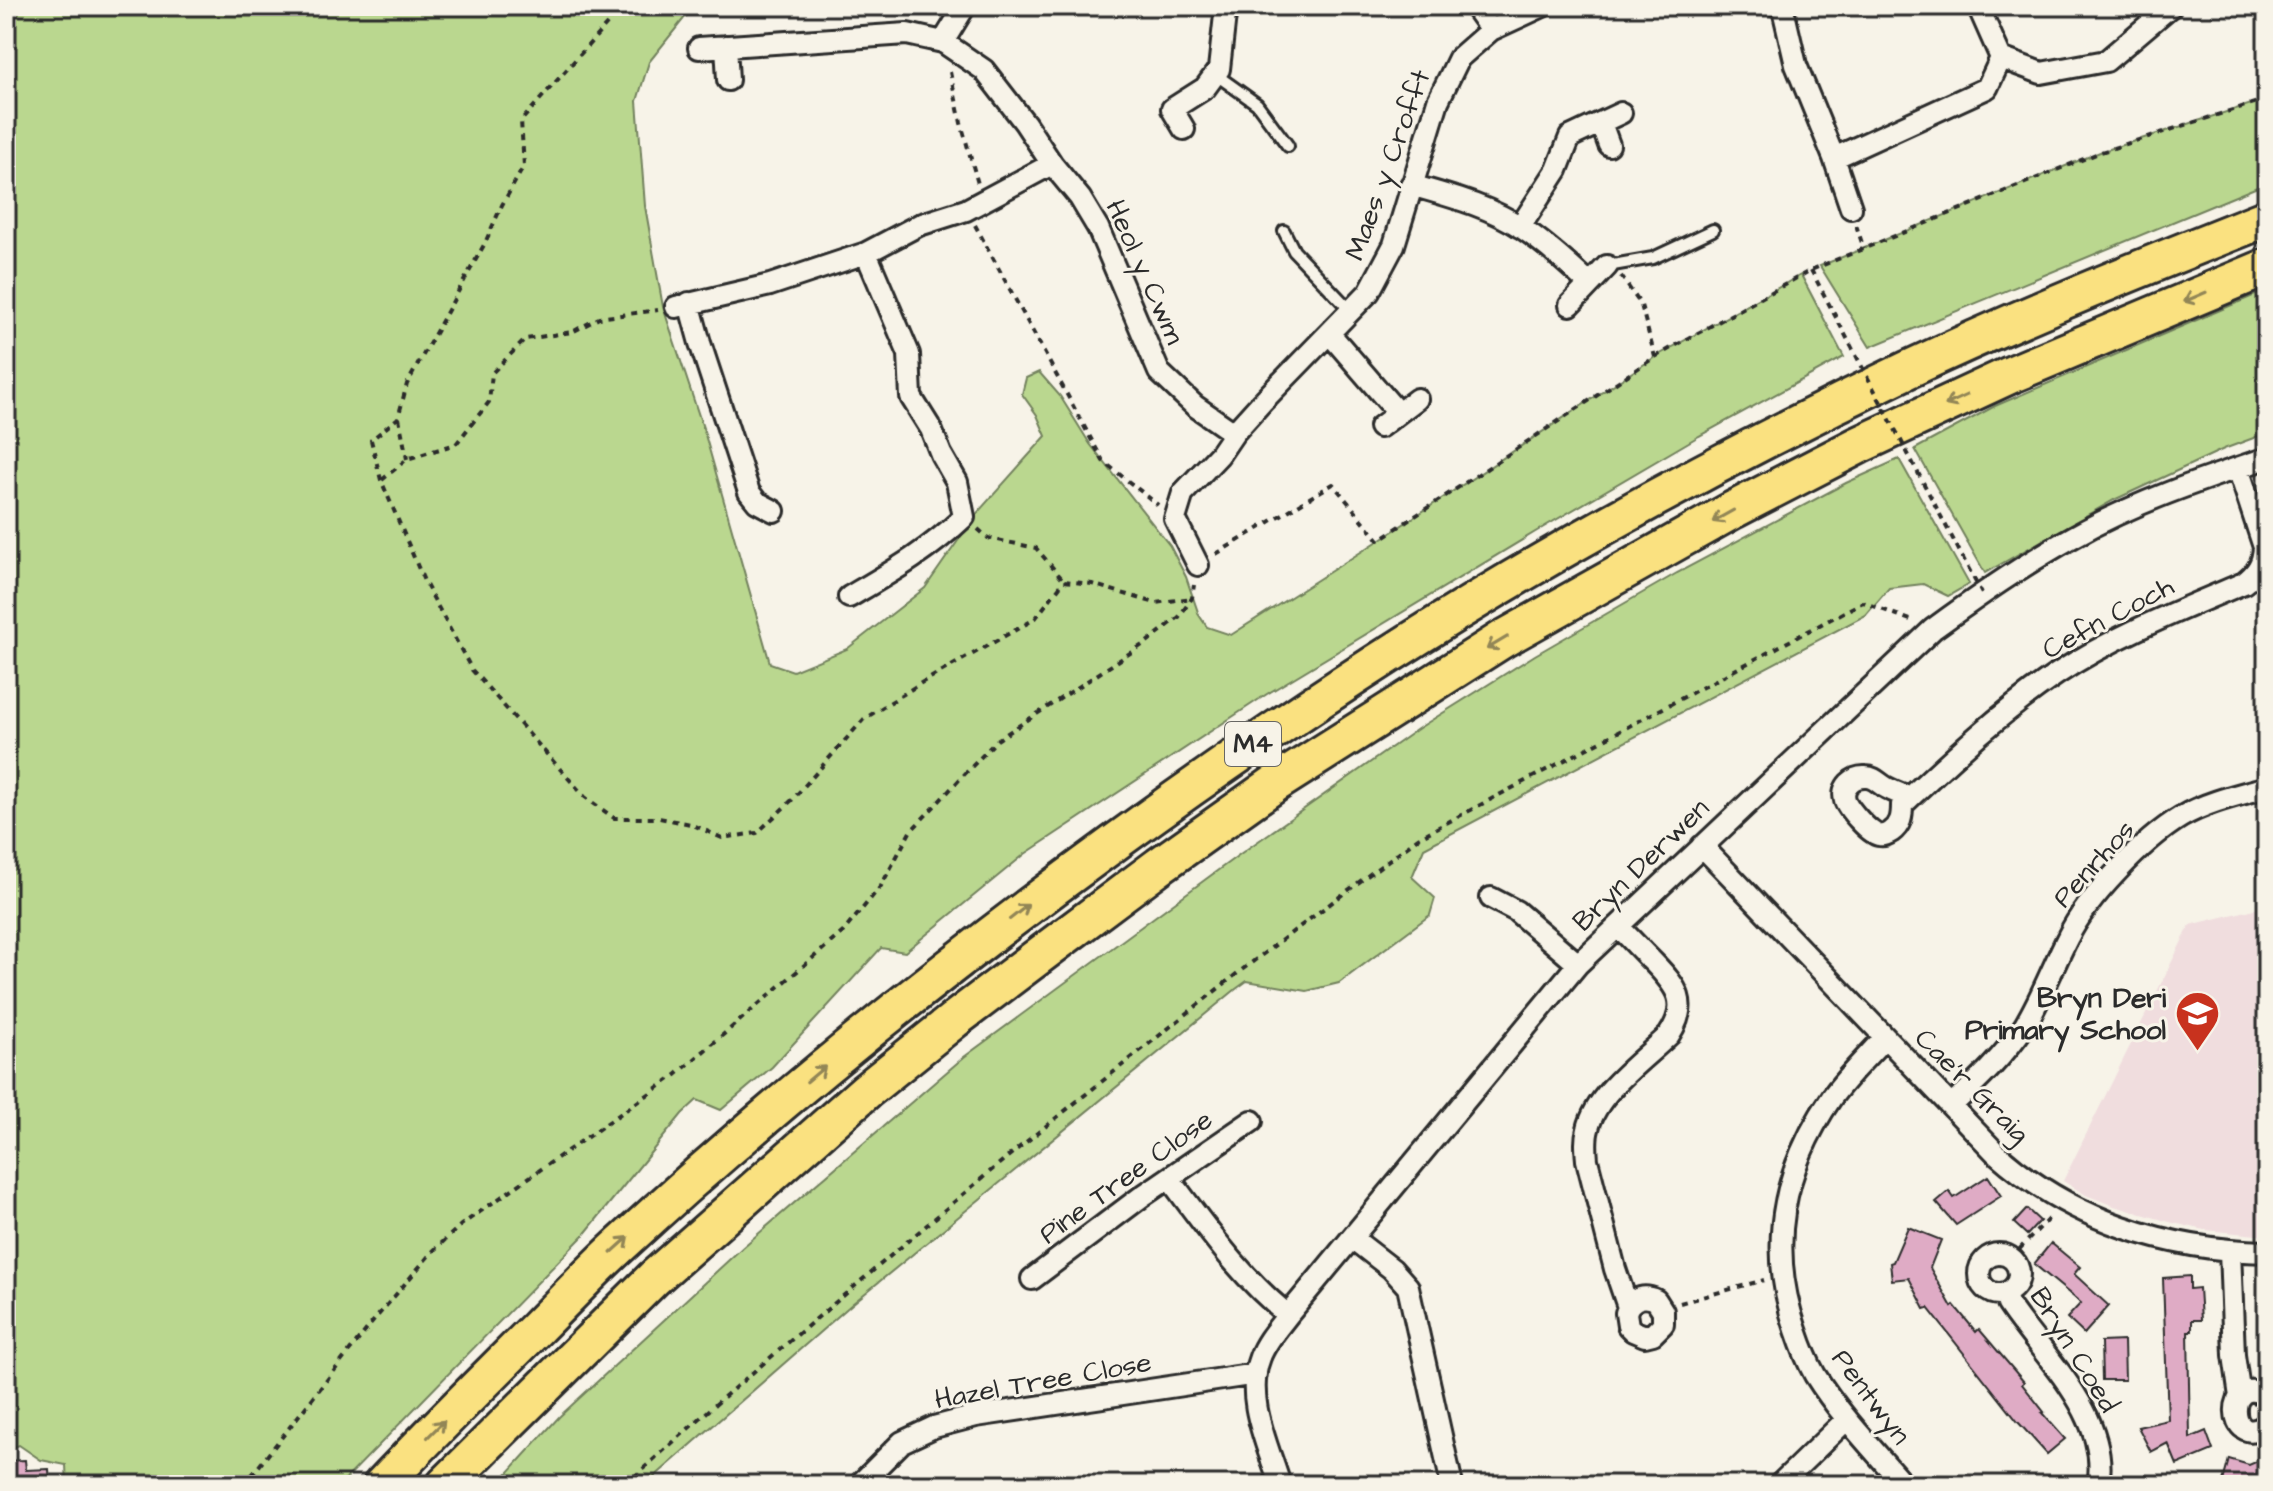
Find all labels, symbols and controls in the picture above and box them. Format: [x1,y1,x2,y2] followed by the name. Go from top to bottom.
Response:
[1335,64,1443,266] street label: Maes y Crofft
[1094,194,1194,351] street label: Heol y Cwm
[2183,291,2208,305] one-way arrow
[1945,393,1969,408] one-way arrow
[1712,508,1736,524] one-way arrow
[2035,567,2181,669] street label: Cefn Coch
[1486,636,1509,652] one-way arrow
[1225,722,1281,766] road number: M4
[1564,790,1719,942] street label: Bryn Derwen
[2044,812,2144,916] street label: Penrhos
[1008,903,1029,921] one-way arrow
[1965,979,2167,1053] place label: Bryn Deri Primary School
[2173,990,2221,1053] school or university icon: Bryn Deri Primary School
[1905,1020,2038,1153] street label: Cae'r Graig
[805,1065,825,1083] one-way arrow
[1031,1101,1221,1253] street label: Pine Tree Close
[610,1237,630,1255] one-way arrow
[2018,1280,2128,1421] street label: Bryn Coed
[1821,1341,1920,1454] street label: Pentwyn
[932,1343,1154,1419] street label: Hazel Tree Close
[426,1420,445,1439] one-way arrow

